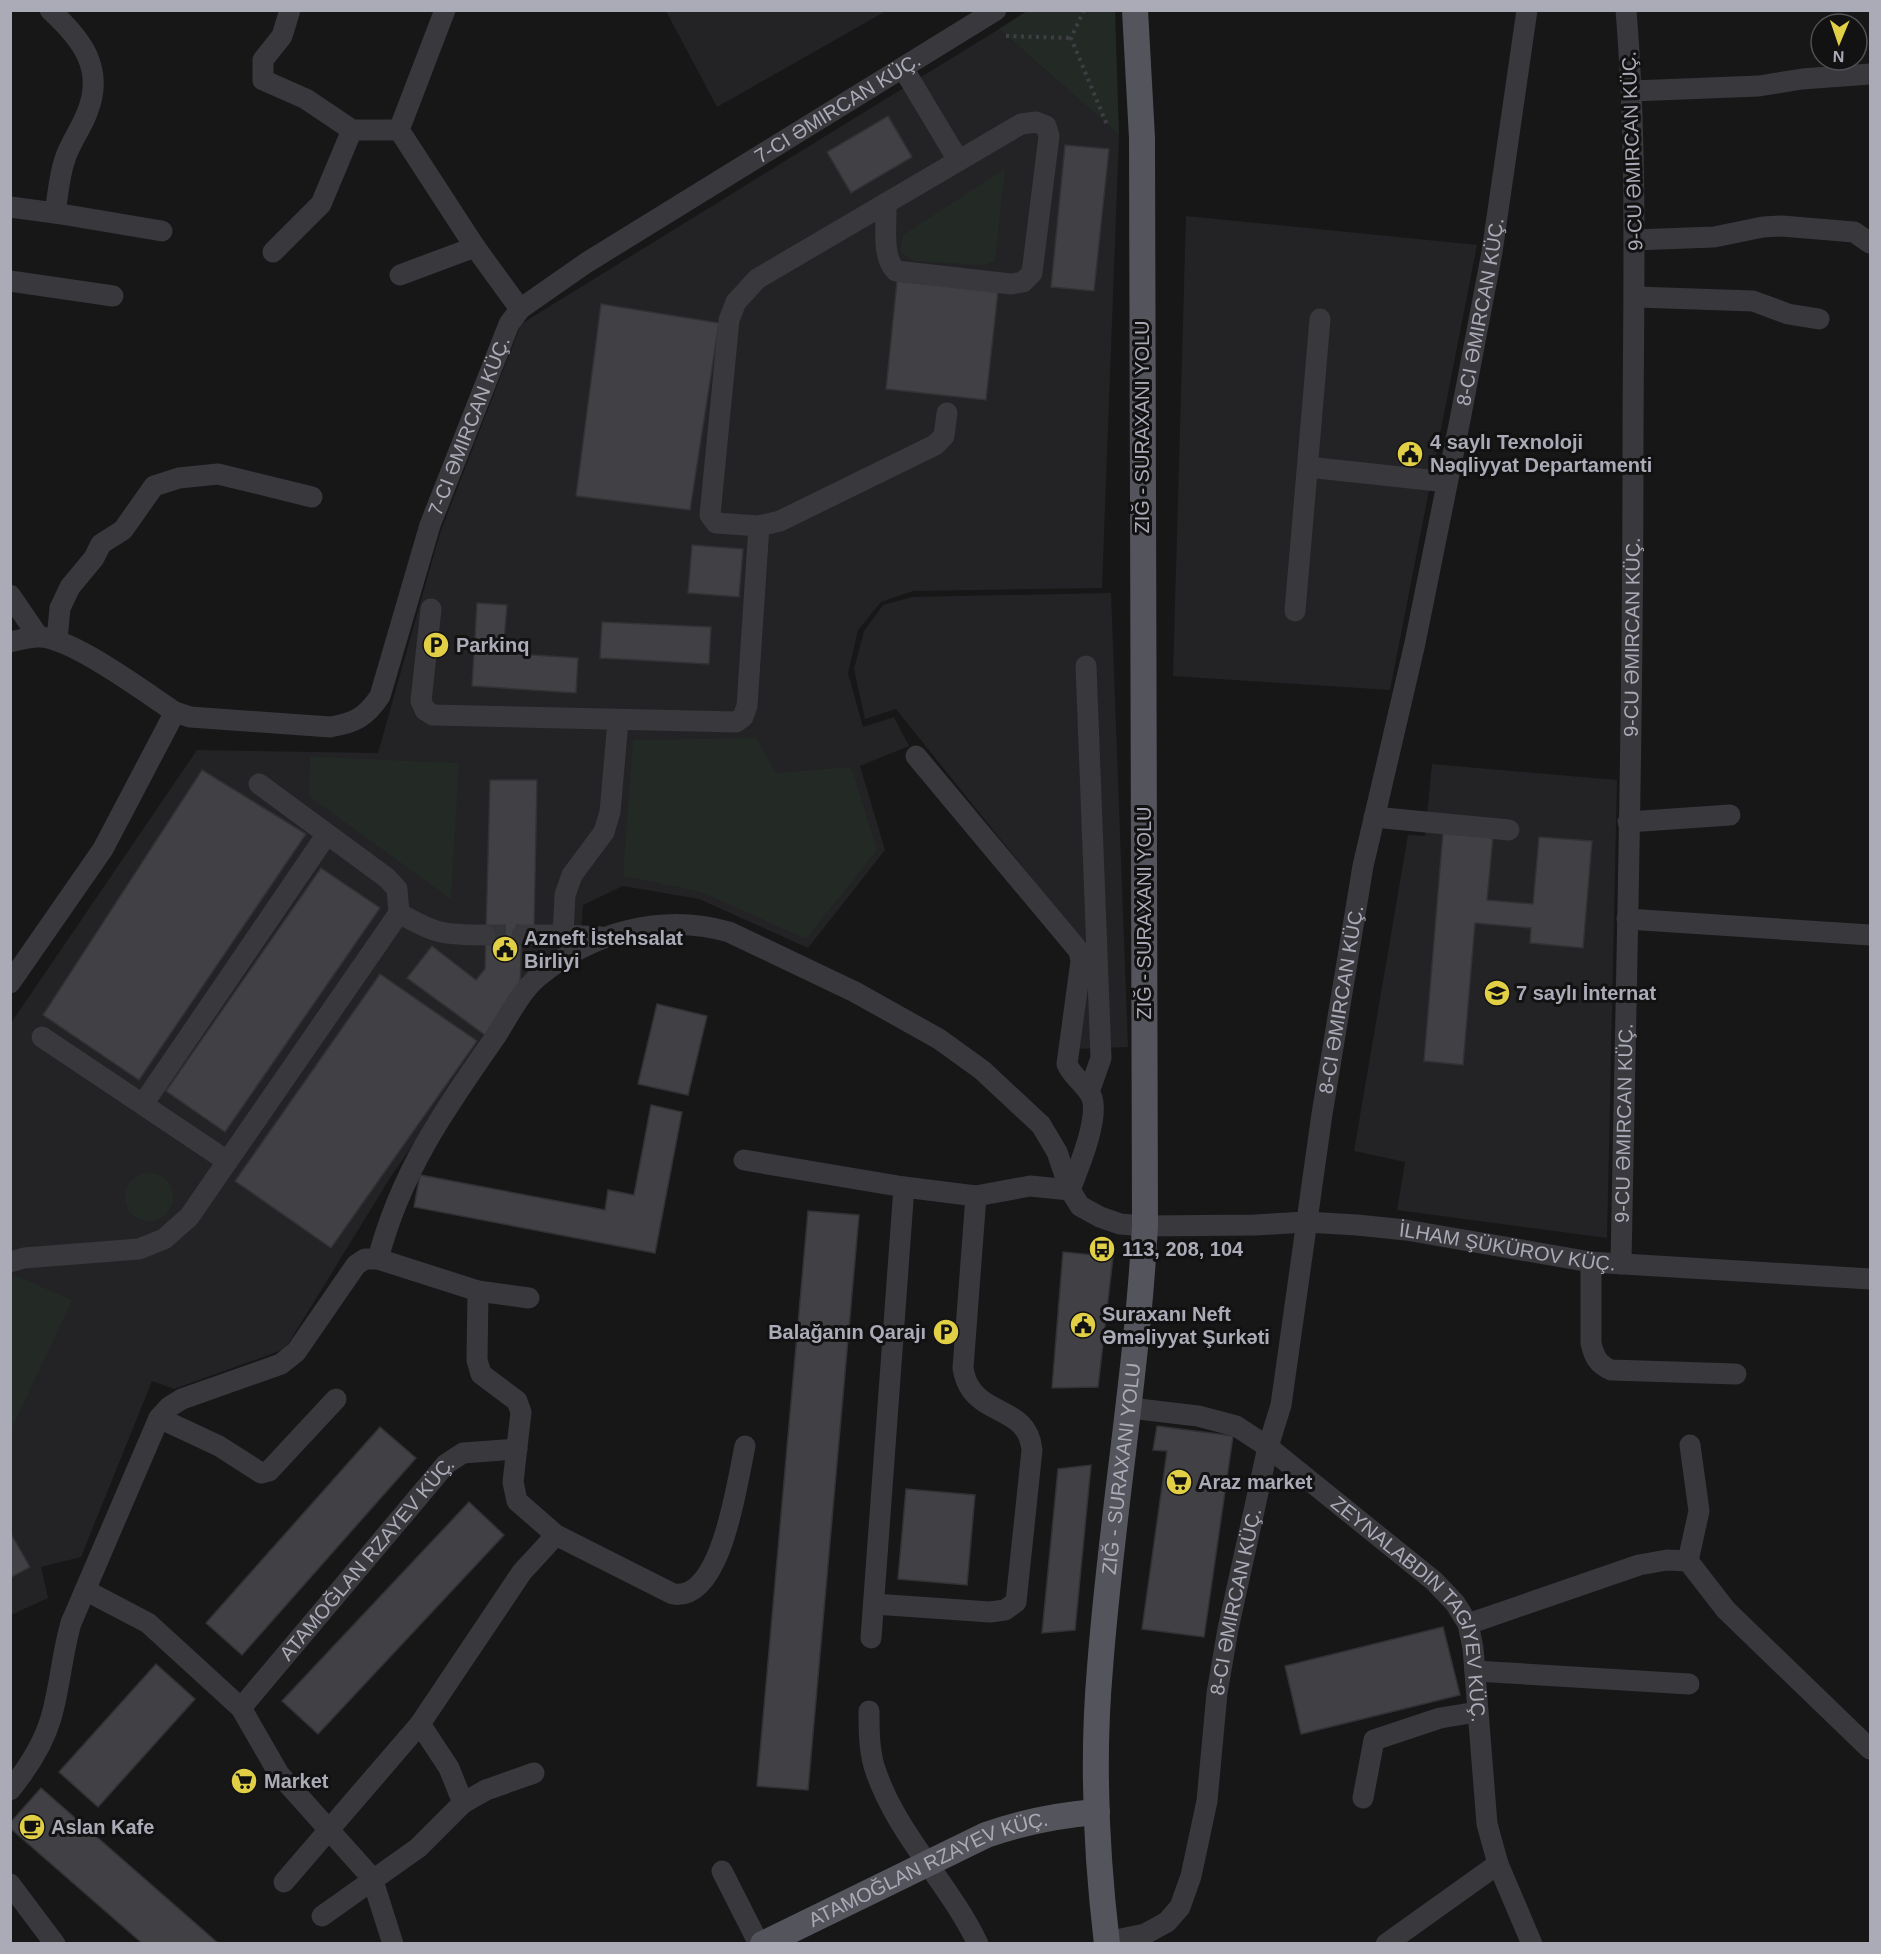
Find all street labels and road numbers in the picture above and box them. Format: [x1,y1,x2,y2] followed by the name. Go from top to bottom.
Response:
[750,48,924,167] street label: 7-CI ƏMIRCAN KÜÇ.
[1618,51,1646,251] street label: 9-CU ƏMIRCAN KÜÇ.
[1452,216,1508,407] street label: 8-CI ƏMIRCAN KÜÇ.
[1131,320,1153,534] street label: ZIĞ - SURAXANI YOLU
[424,333,514,519] street label: 7-CI ƏMIRCAN KÜÇ.
[1620,537,1644,737] street label: 9-CU ƏMIRCAN KÜÇ.
[1133,806,1155,1020] street label: ZIĞ - SURAXANI YOLU
[1315,904,1367,1095] street label: 8-CI ƏMIRCAN KÜÇ.
[1611,1023,1637,1223] street label: 9-CU ƏMIRCAN KÜÇ.
[1398,1218,1616,1274] street label: İLHAM ŞÜKÜROV KÜÇ.
[1098,1362,1144,1576] street label: ZIĞ - SURAXANI YOLU
[275,1451,458,1665] street label: ATAMOĞLAN RZAYEV KÜÇ.
[1327,1492,1490,1723] street label: ZEYNALABDIN TAGIYEV KÜÇ.
[1206,1506,1265,1697] street label: 8-CI ƏMIRCAN KÜÇ.
[805,1808,1050,1931] street label: ATAMOĞLAN RZAYEV KÜÇ.

